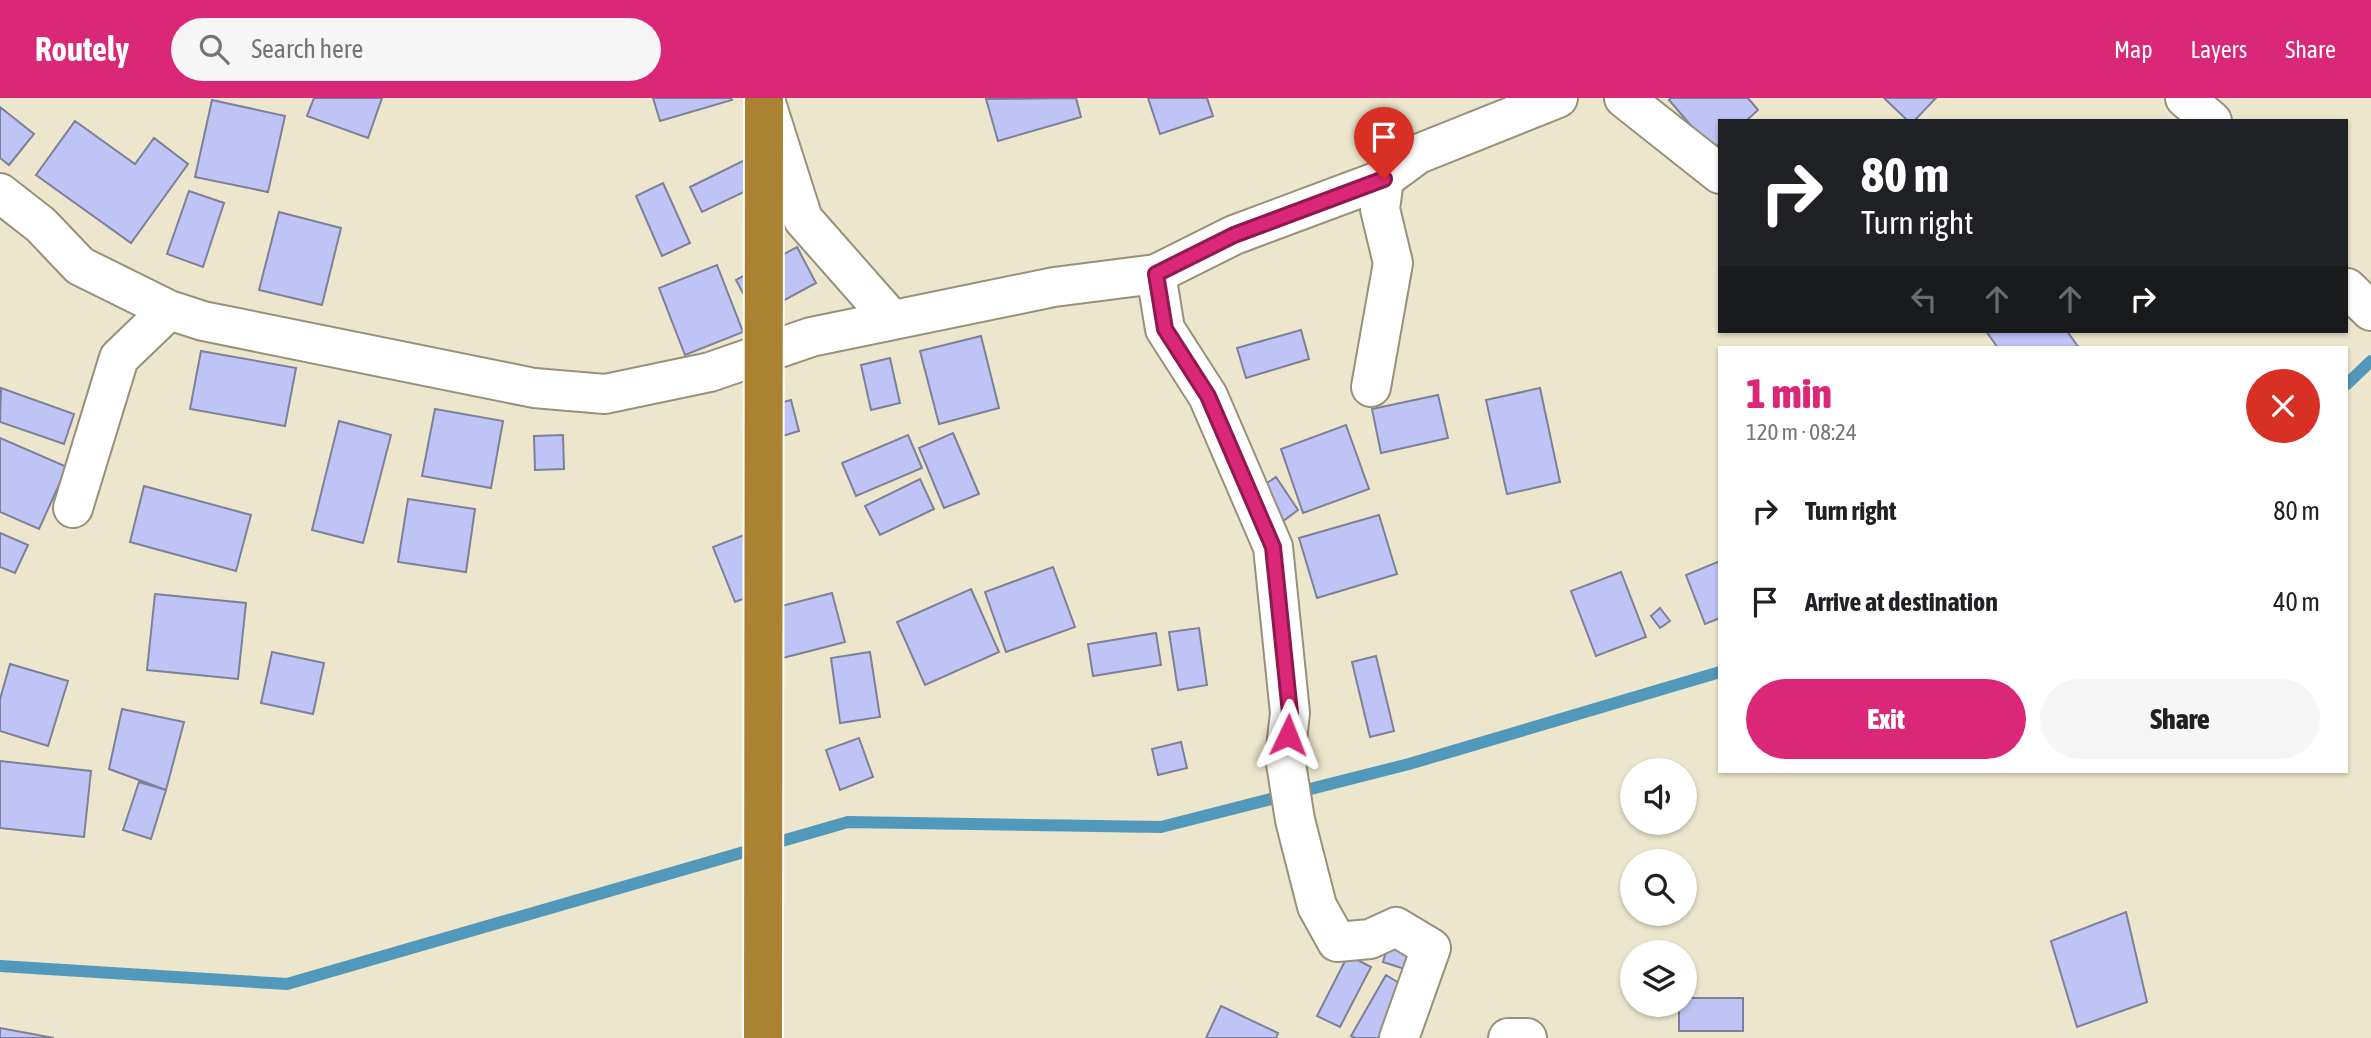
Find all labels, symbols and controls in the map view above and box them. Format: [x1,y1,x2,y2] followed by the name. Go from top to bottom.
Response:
[171,18,661,81] search box
[35,30,129,68] text: Routely
[195,30,233,68] icon: search
[251,34,363,64] text: Search here
[2114,36,2153,63] text: Map
[2191,36,2247,63] text: Layers
[2285,36,2336,63] text: Share
[1354,107,1414,179] pin
[1365,118,1403,156] icon: arrive
[1861,146,1949,202] text: 80 m
[1746,147,1837,238] icon: right
[1861,204,1974,241] text: Turn right
[1905,280,1943,318] icon: left
[1978,280,2016,318] icon: ahead
[2051,280,2089,318] icon: ahead
[2124,280,2162,318] icon: right
[1746,369,1832,417] text: 1 min
[2246,369,2320,443] button: close
[1746,419,1857,445] text: 120 m · 08:24
[1746,492,1784,530] icon: right
[1805,496,1896,526] text: Turn right
[2273,496,2320,526] text: 80 m
[1746,583,1784,621] icon: arrive
[1805,587,1998,617] text: Arrive at destination
[2273,587,2320,617] text: 40 m
[1746,679,2026,759] button: Exit
[2040,679,2320,759] button: Share
[1251,698,1325,772] position arrow
[1620,758,1697,1017] map controls
[1620,758,1697,835] button: sound
[1620,849,1697,926] button: search
[1620,940,1697,1017] button: layers

